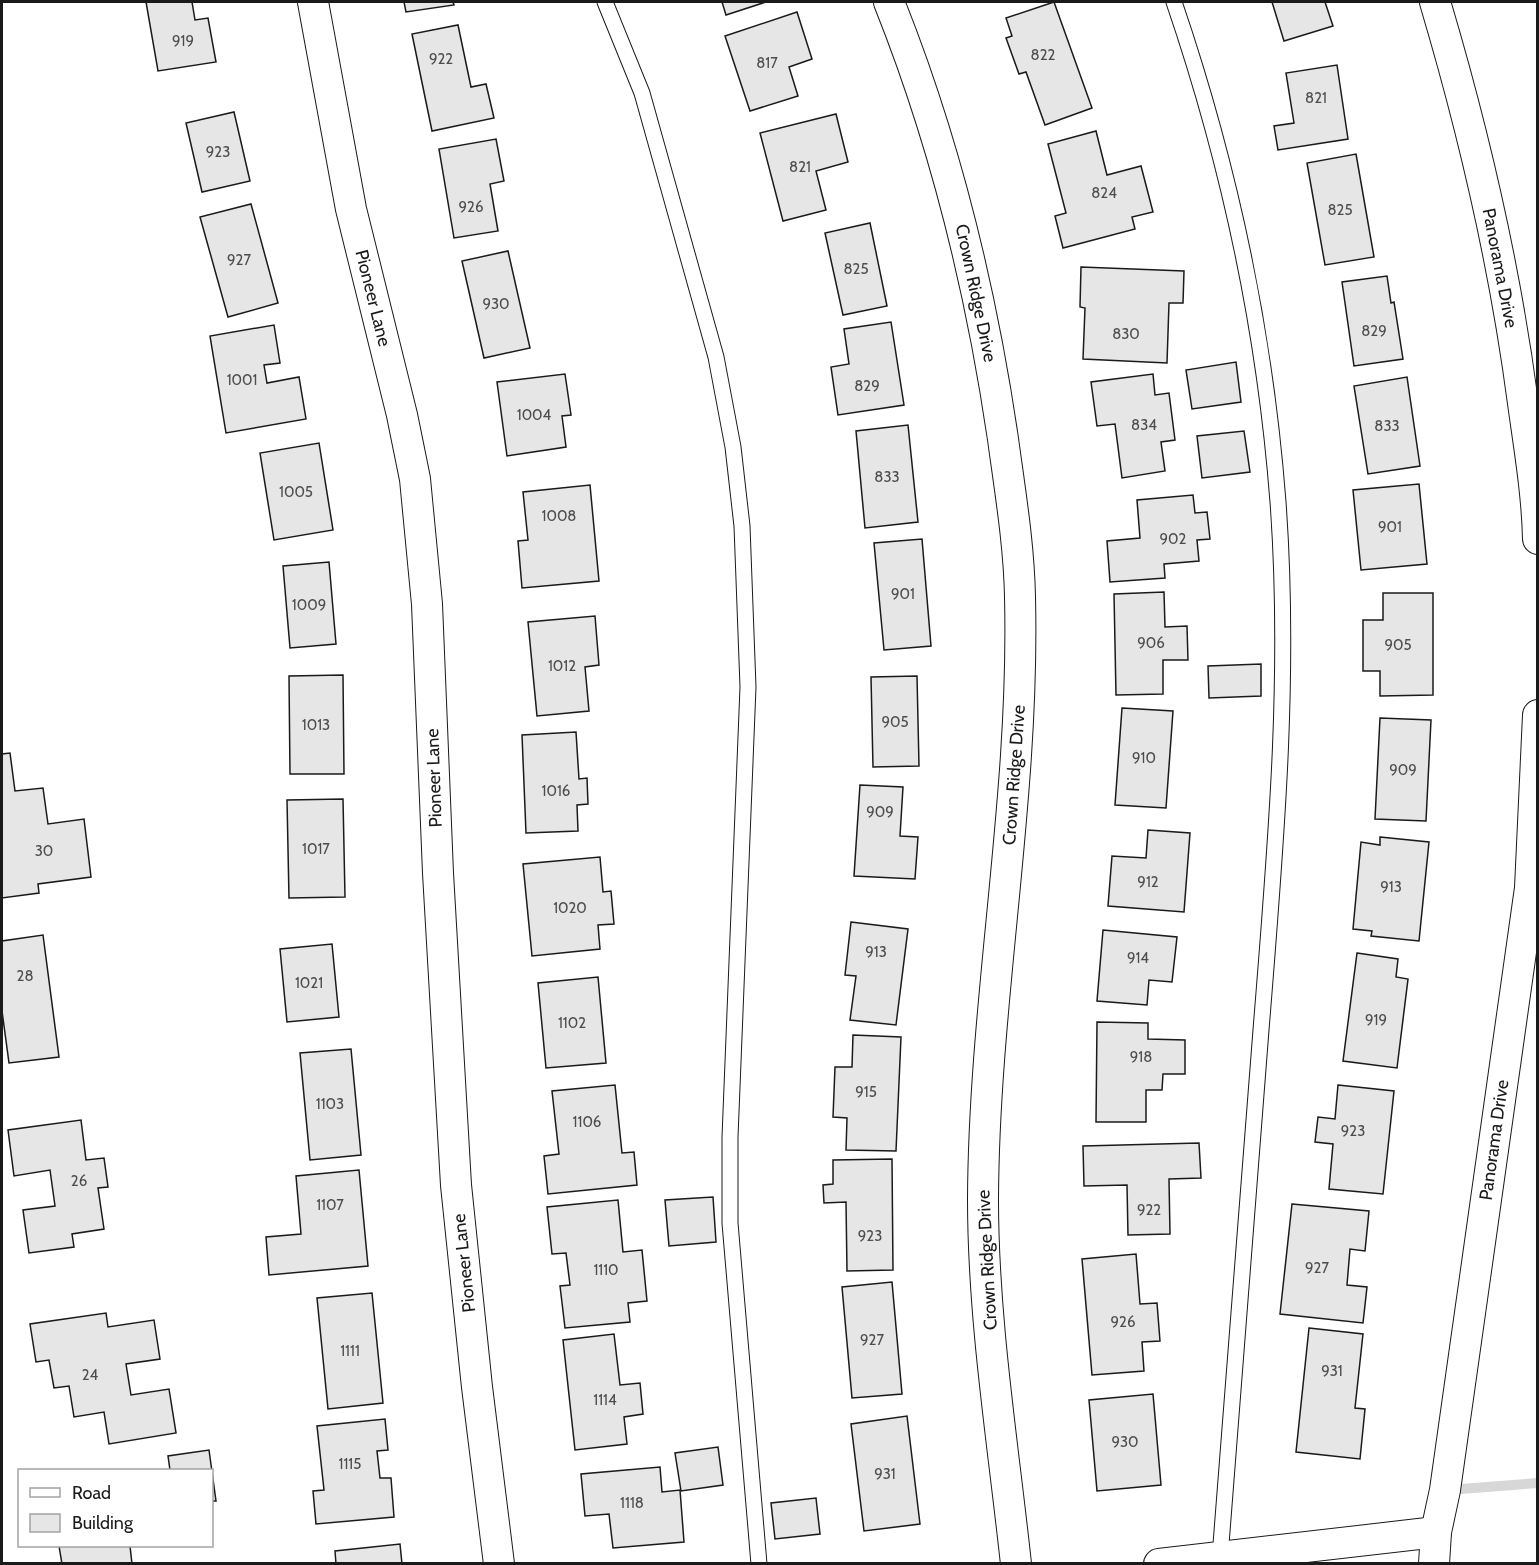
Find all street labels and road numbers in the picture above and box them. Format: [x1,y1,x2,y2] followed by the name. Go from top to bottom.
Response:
[1478,206,1522,330] street label: Panorama Drive
[951,222,1001,364] street label: Crown Ridge Drive
[350,247,396,349] street label: Pioneer Lane
[998,704,1030,846] street label: Crown Ridge Drive
[421,728,447,828] street label: Pioneer Lane
[1475,1078,1513,1202] street label: Panorama Drive
[972,1189,1002,1331] street label: Crown Ridge Drive
[448,1213,480,1313] street label: Pioneer Lane

